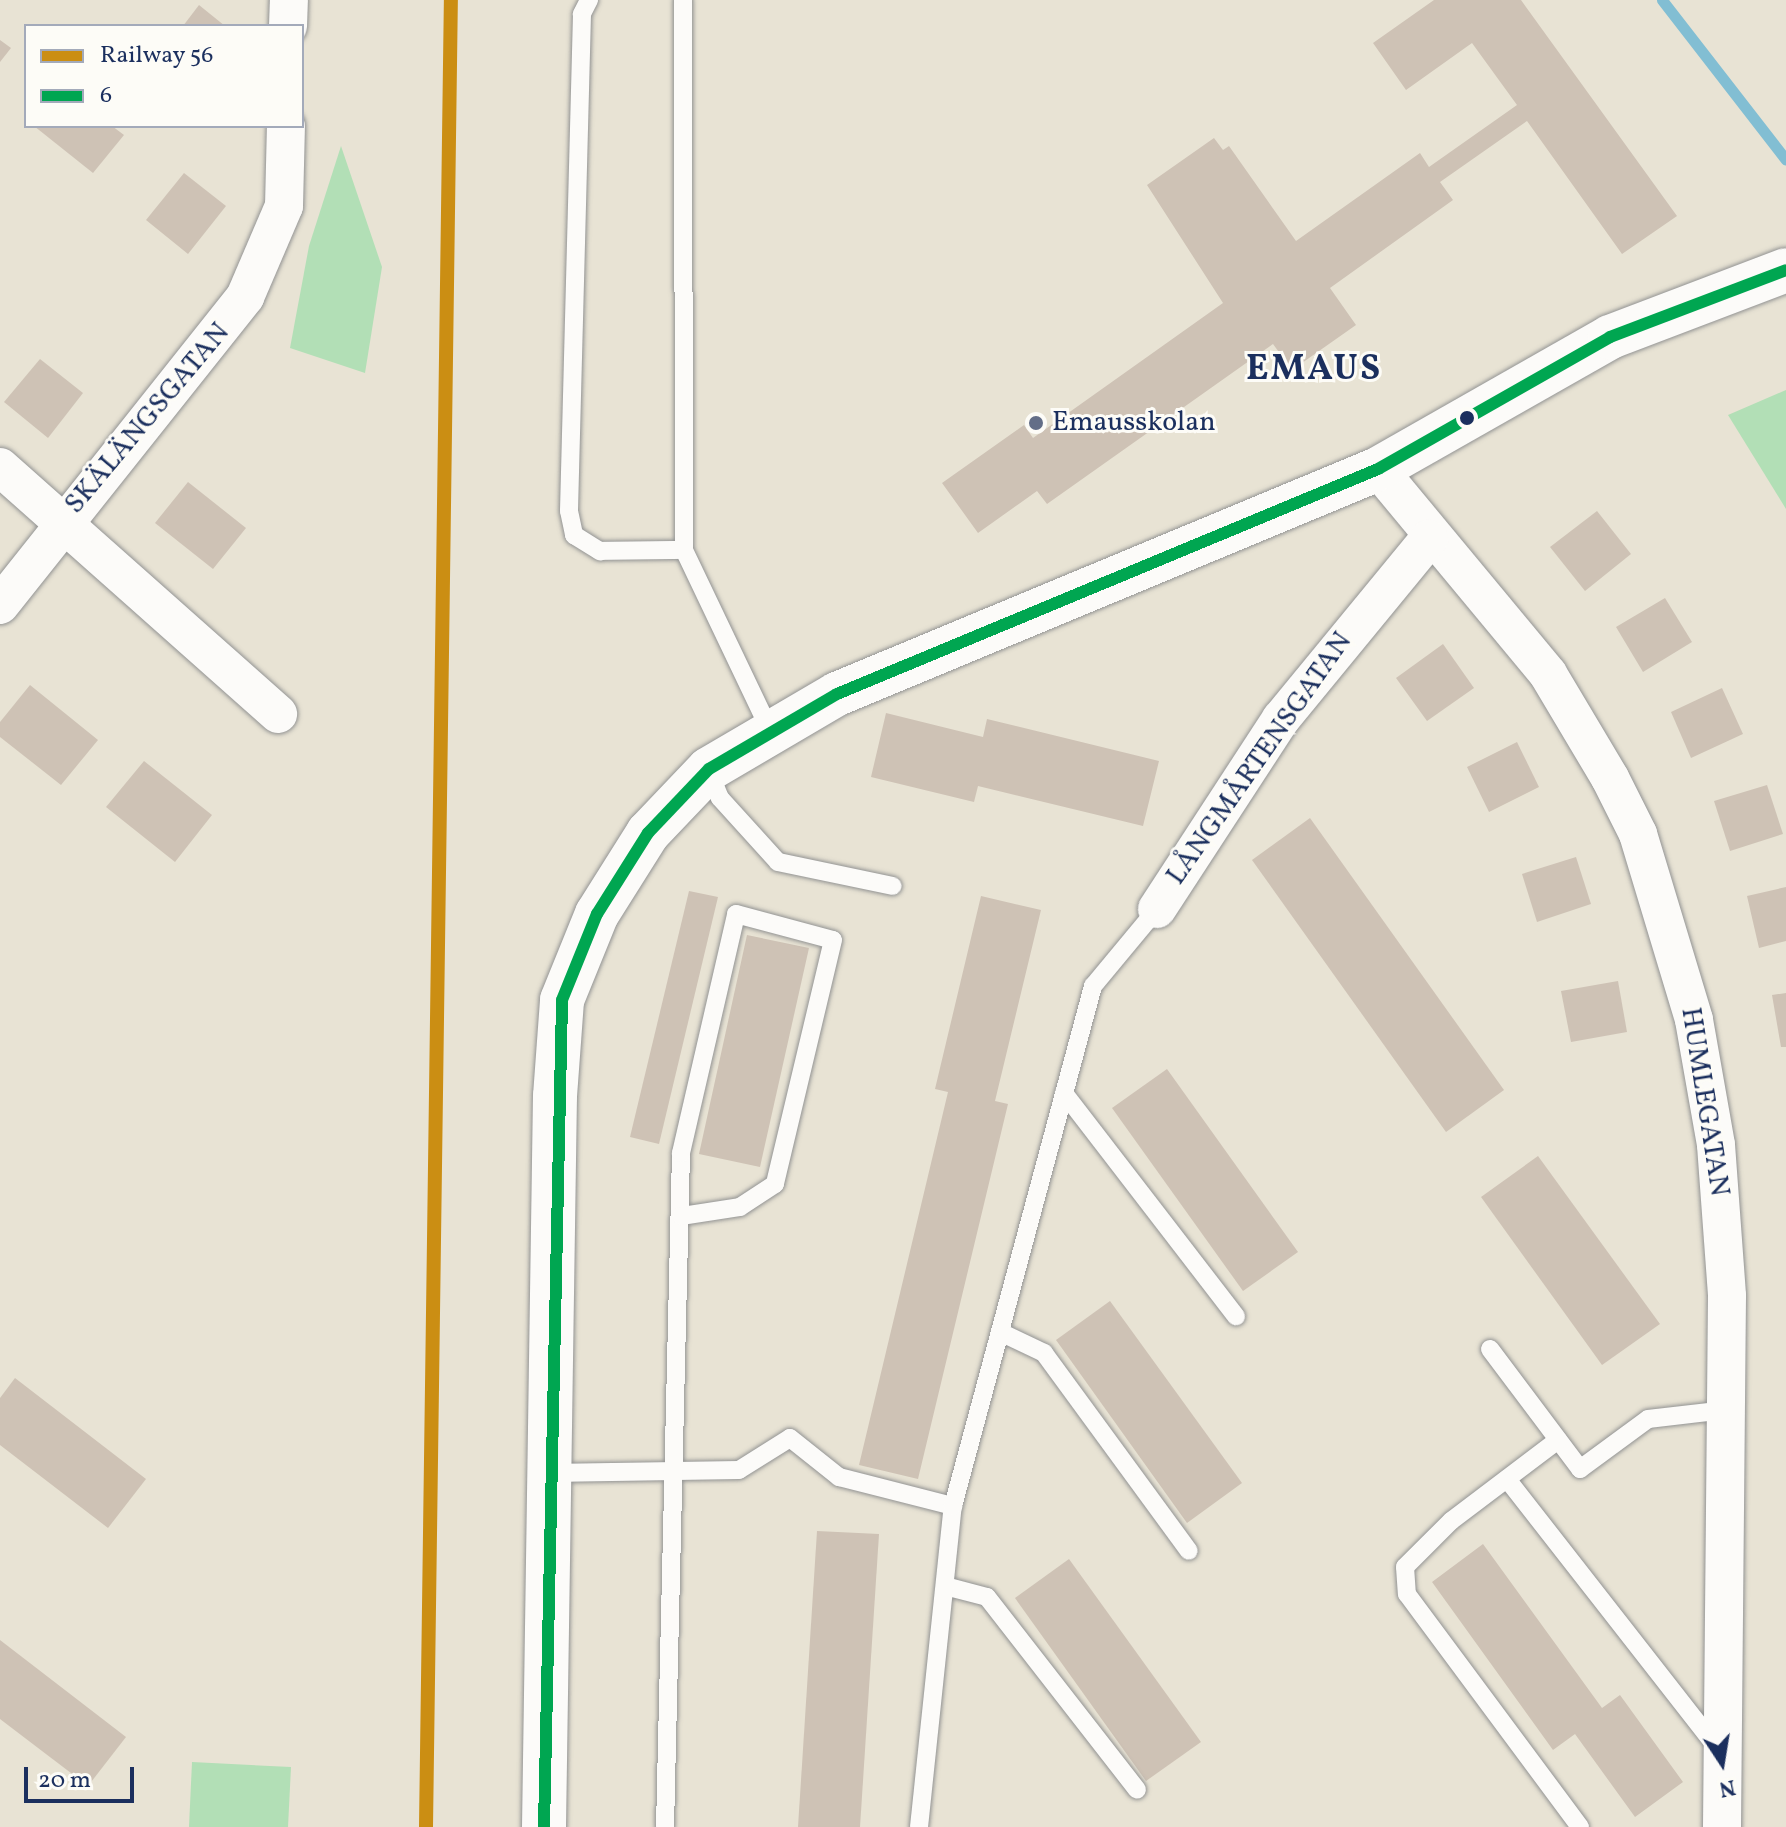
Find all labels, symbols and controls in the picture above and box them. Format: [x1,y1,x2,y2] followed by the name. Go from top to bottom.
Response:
[24,24,304,128] legend
[100,39,213,73] text: Railway 56
[100,79,112,113] text: 6
[58,317,238,521] street label: SKÄLÄNGSGATAN
[1246,349,1382,393] district label: EMAUS
[1052,406,1216,440] place label: Emausskolan
[1459,410,1475,426] unlabelled marker
[1027,414,1045,432] marker: Emausskolan
[1160,626,1360,892] street label: LÅNGMÅRTENSGATAN
[1672,1005,1736,1199] street label: HUMLEGATAN
[1682,1723,1762,1803] north arrow
[28,1751,138,1801] scale bar
[38,1764,91,1798] text: 20 m
[1716,1770,1738,1804] text: N

